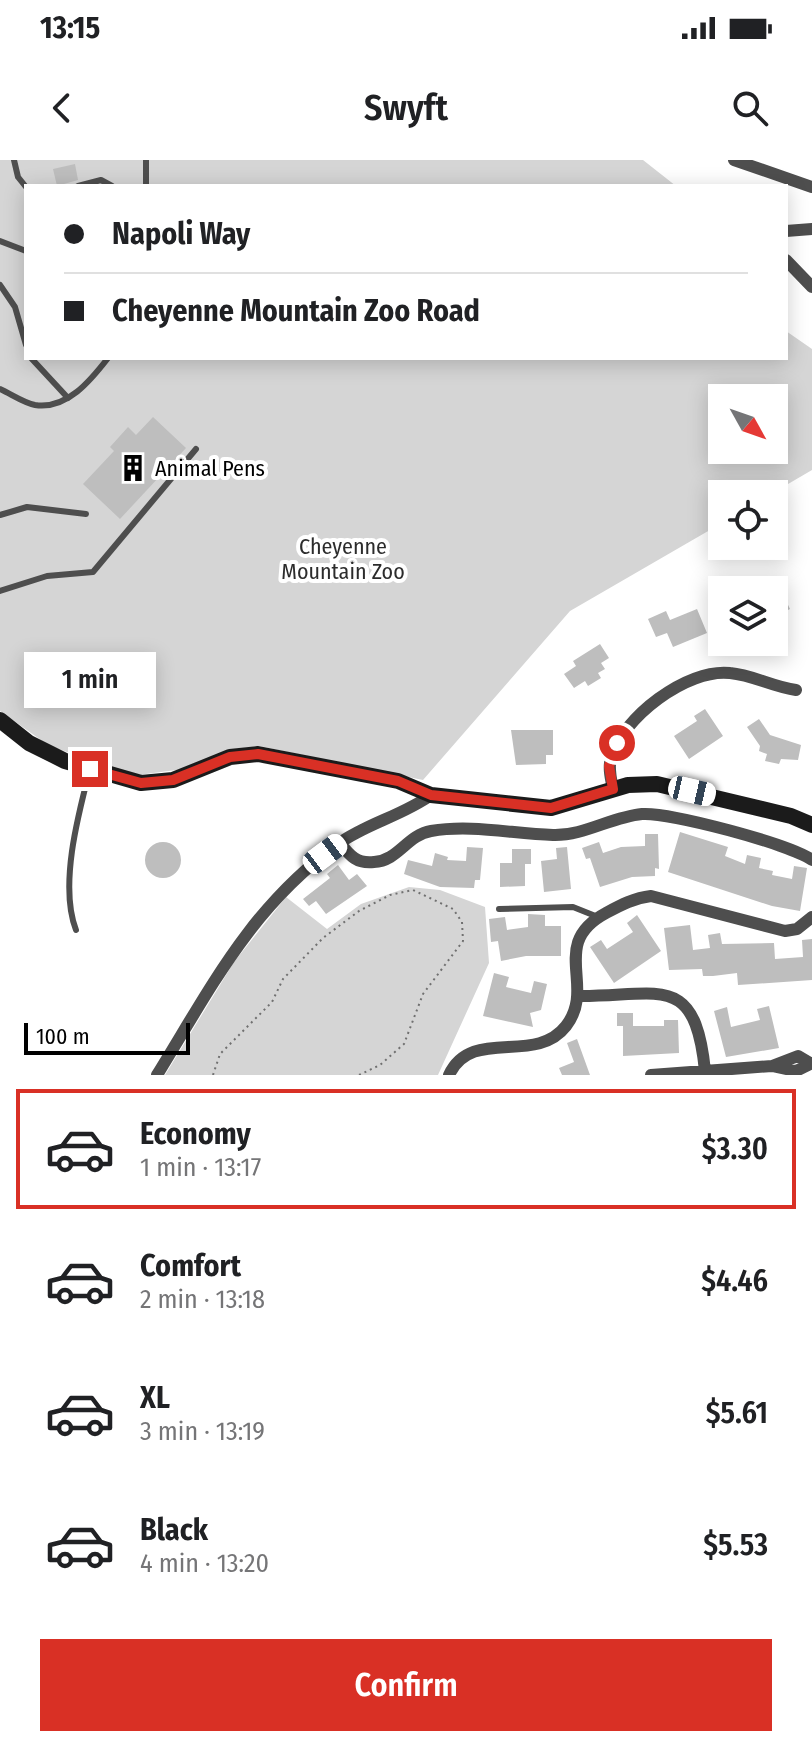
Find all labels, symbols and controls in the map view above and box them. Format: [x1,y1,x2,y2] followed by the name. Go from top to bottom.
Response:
[40,10,100,46] text: 13:15
[40,86,84,130] icon: back
[364,86,448,130] text: Swyft
[728,86,772,130] icon: search
[112,216,250,252] text: Napoli Way
[112,293,480,329] text: Cheyenne Mountain Zoo Road
[708,384,788,464] north arrow
[708,384,788,656] map controls
[118,453,148,483] building icon: Animal Pens
[155,455,265,482] place label: Animal Pens
[708,480,788,560] button: locate
[281,533,405,585] park label: Cheyenne Mountain Zoo
[708,576,788,656] button: layers
[24,653,156,709] callout: 1 min
[62,664,118,695] text: 1 min
[599,725,635,761] route start
[72,751,108,787] route end
[666,774,718,808] car
[299,830,351,878] car
[24,1019,190,1055] scale bar
[36,1023,90,1050] text: 100 m
[44,1113,116,1185] icon: car
[140,1116,251,1152] text: Economy
[702,1131,768,1167] text: $3.30
[140,1152,261,1183] text: 1 min · 13:17
[44,1245,116,1317] icon: car
[140,1248,241,1284] text: Comfort
[701,1263,768,1299] text: $4.46
[140,1284,265,1315] text: 2 min · 13:18
[44,1377,116,1449] icon: car
[140,1380,170,1416] text: XL
[706,1395,768,1431] text: $5.61
[140,1416,265,1447] text: 3 min · 13:19
[44,1509,116,1581] icon: car
[140,1512,208,1548] text: Black
[703,1527,768,1563] text: $5.53
[140,1548,269,1579] text: 4 min · 13:20
[40,1639,772,1731] button: Confirm

